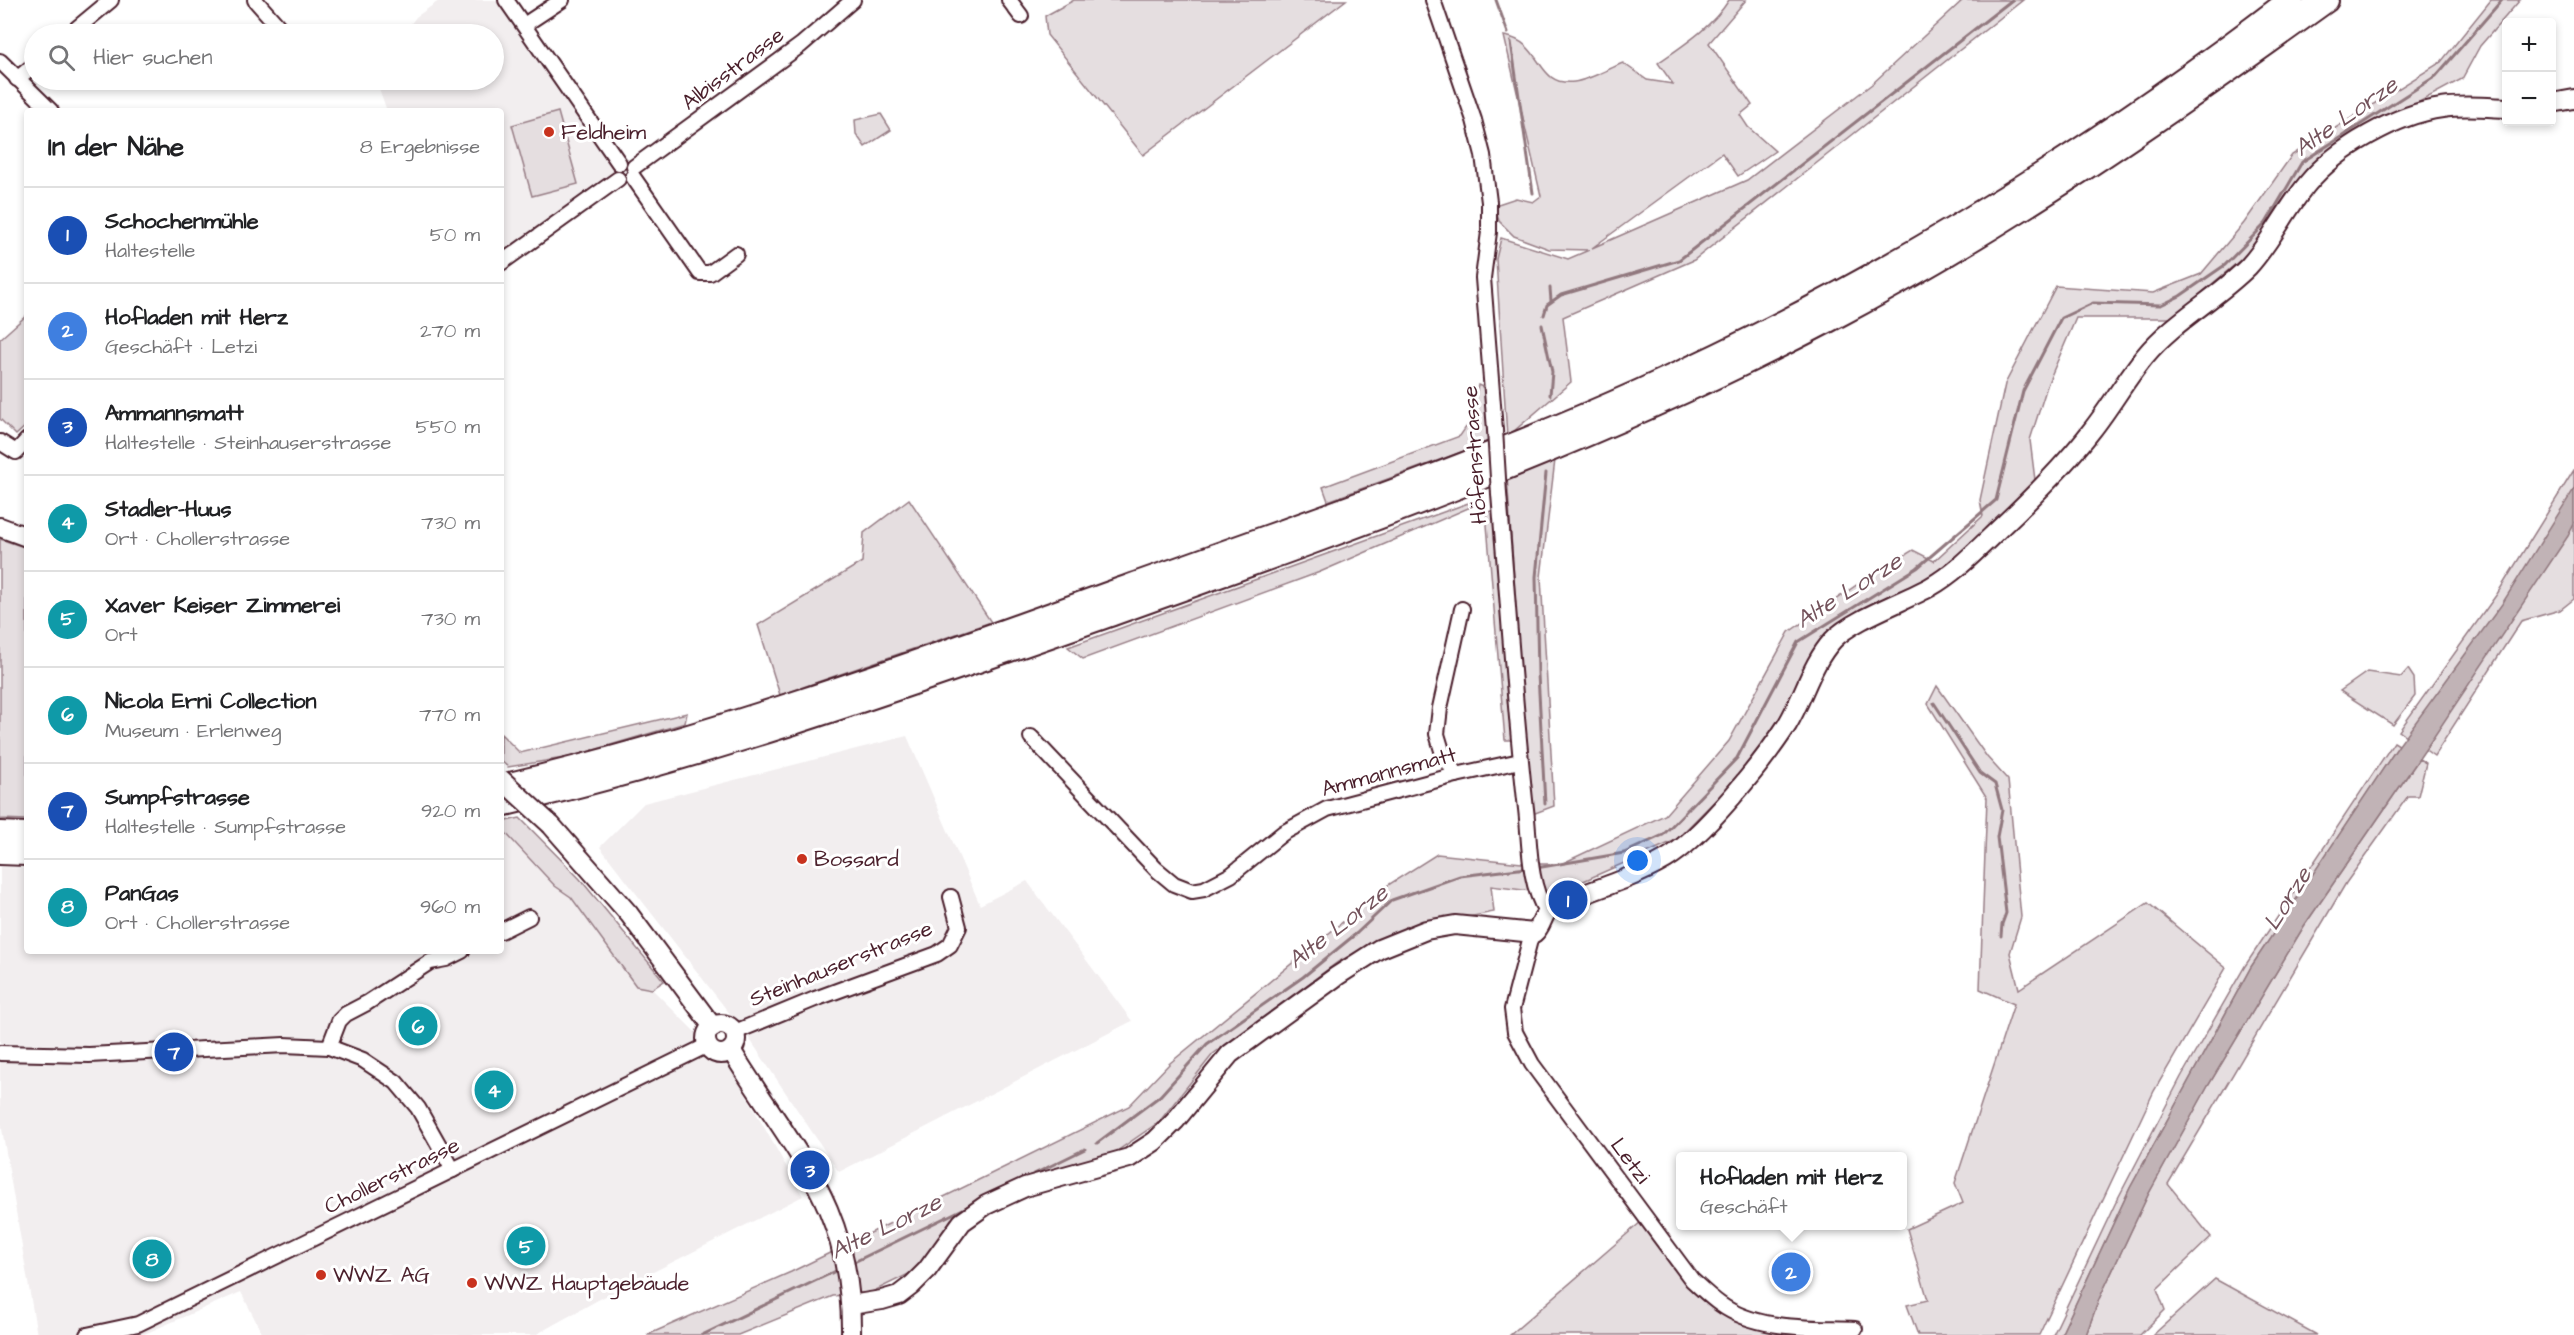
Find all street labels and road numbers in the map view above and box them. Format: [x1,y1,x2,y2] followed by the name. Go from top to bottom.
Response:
[675,20,791,118] street label: Albisstrasse
[1455,385,1495,525] street label: Höfenstrasse
[1318,739,1460,805] street label: Ammannsmatt
[745,913,937,1015] street label: Steinhauserstrasse
[319,1130,465,1222] street label: Chollerstrasse
[1602,1132,1658,1190] street label: Letzi

